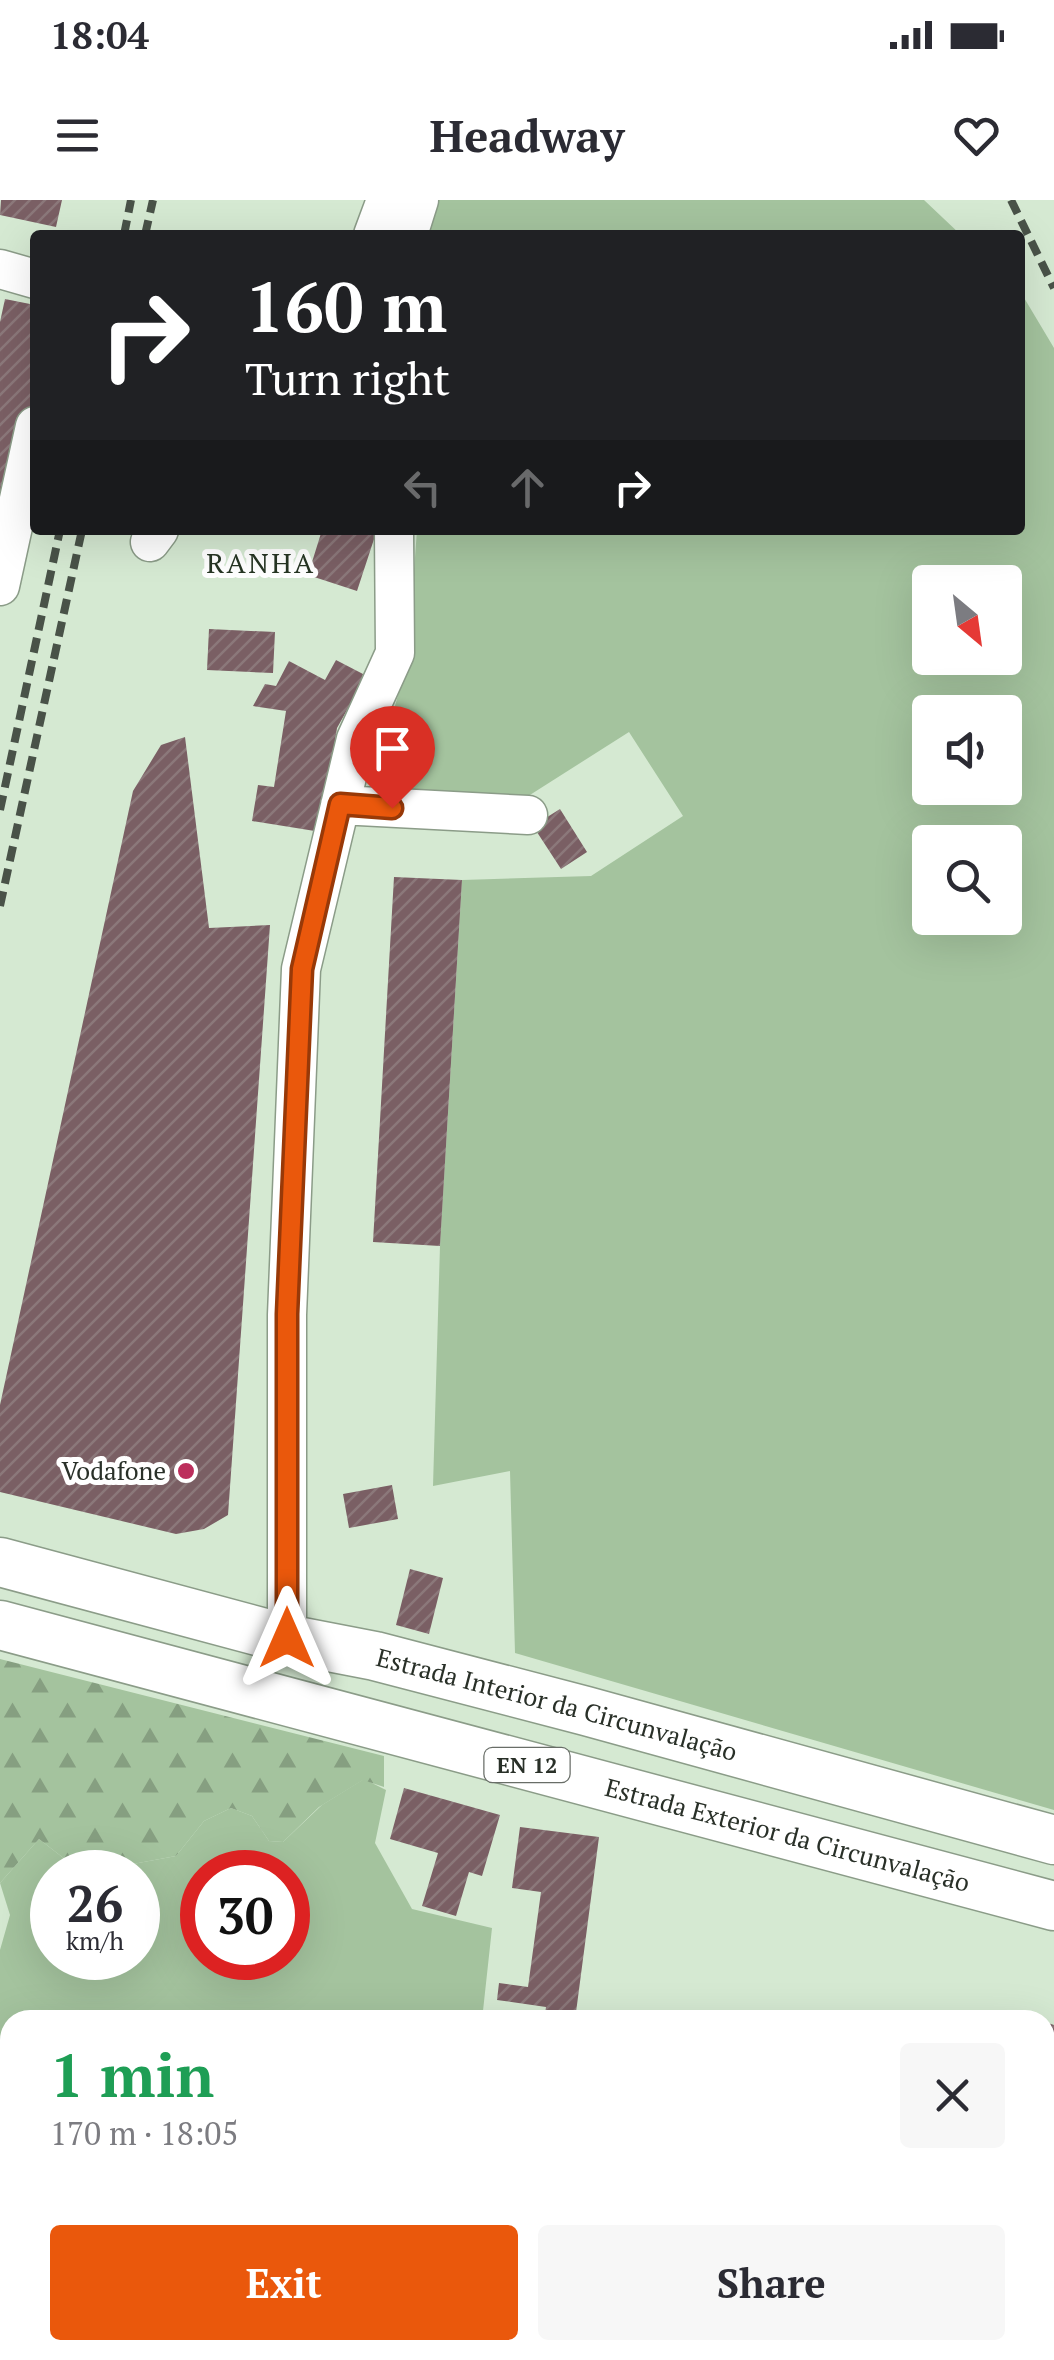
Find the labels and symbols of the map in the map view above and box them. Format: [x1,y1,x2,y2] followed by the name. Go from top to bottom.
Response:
[206,544,316,581] district label: RANHA
[912,565,1022,675] north arrow
[350,706,435,809] pin
[61,1454,166,1487] place label: Vodafone
[175,1460,197,1482] marker: Vodafone
[235,1586,339,1690] position arrow
[373,1640,741,1768] street label: Estrada Interior da Circunvalação
[484,1748,570,1782] road number: EN 12
[602,1770,974,1899] street label: Estrada Exterior da Circunvalação
[180,1850,310,1980] speed limit sign: 30

